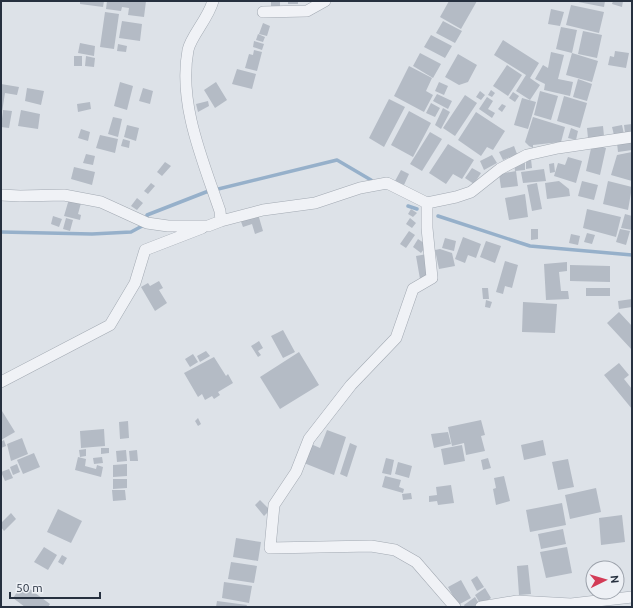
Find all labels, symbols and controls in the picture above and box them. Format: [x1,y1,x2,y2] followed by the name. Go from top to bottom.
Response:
[585,560,625,600] north arrow
[10,574,100,600] scale bar
[609,575,621,584] text: N
[16,581,43,594] text: 50 m

